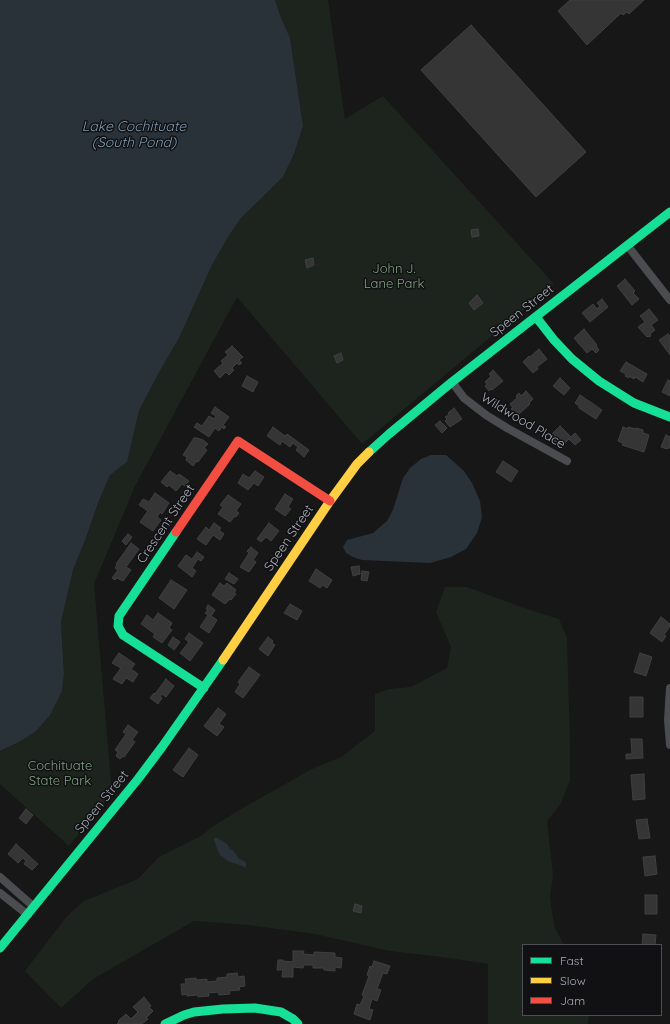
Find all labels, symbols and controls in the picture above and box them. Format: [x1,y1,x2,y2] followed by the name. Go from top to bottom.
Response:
[82,119,186,152] water label: Lake Cochituate (South Pond)
[364,261,424,292] park label: John J. Lane Park
[487,281,557,341] street label: Speen Street
[478,390,568,452] street label: Wildwood Place
[134,482,198,566] street label: Crescent Street
[261,502,317,574] street label: Speen Street
[28,758,92,789] park label: Cochituate State Park
[72,767,132,837] street label: Speen Street
[522,944,662,1016] legend
[560,953,584,968] text: Fast
[560,973,586,988] text: Slow
[560,993,585,1008] text: Jam

